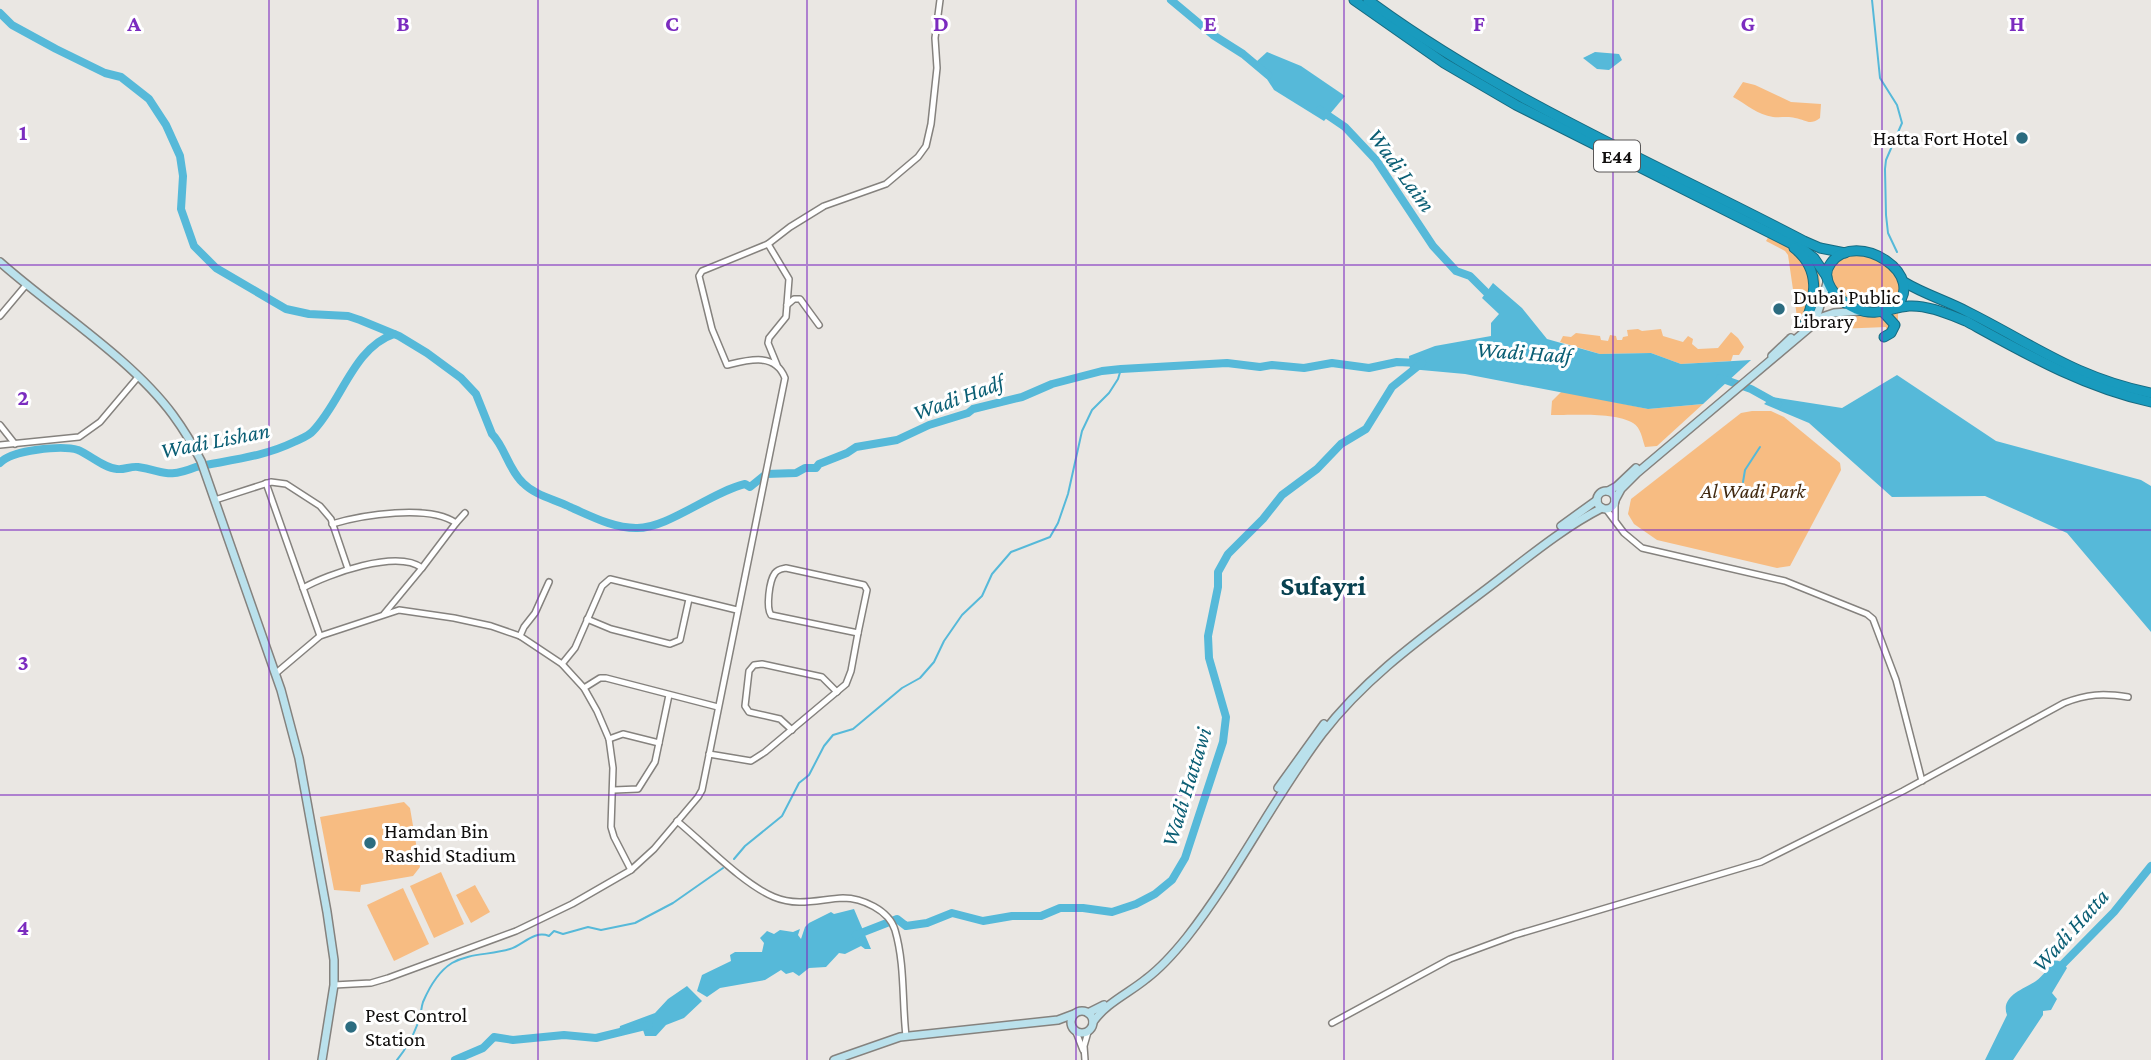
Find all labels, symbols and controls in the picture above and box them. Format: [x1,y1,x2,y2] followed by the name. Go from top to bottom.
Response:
[126,10,141,36] text: A
[396,10,410,36] text: B
[665,10,679,36] text: C
[933,10,949,36] text: D
[1203,10,1217,36] text: E
[1473,10,1485,36] text: F
[1741,10,1756,36] text: G
[2009,10,2025,36] text: H
[19,119,28,145] text: 1
[1363,123,1441,217] water label: Wadi Laim
[1873,126,2008,150] place label: Hatta Fort Hotel
[2014,130,2030,146] marker: Hatta Fort Hotel
[1594,140,1640,172] road number: E44
[1793,285,1901,333] place label: Dubai Public Library
[1771,301,1787,317] marker: Dubai Public Library
[1476,336,1575,368] water label: Wadi Hadf
[909,368,1010,425] water label: Wadi Hadf
[17,384,29,410] text: 2
[158,417,272,463] water label: Wadi Lishan
[1699,479,1806,503] park label: Al Wadi Park
[1280,570,1366,601] district label: Sufayri
[17,649,29,675] text: 3
[1156,723,1217,850] water label: Wadi Hattawi
[384,819,516,867] place label: Hamdan Bin Rashid Stadium
[362,835,378,851] marker: Hamdan Bin Rashid Stadium
[2026,883,2114,977] water label: Wadi Hatta
[17,914,29,940] text: 4
[365,1003,467,1051] place label: Pest Control Station
[343,1019,359,1035] marker: Pest Control Station

